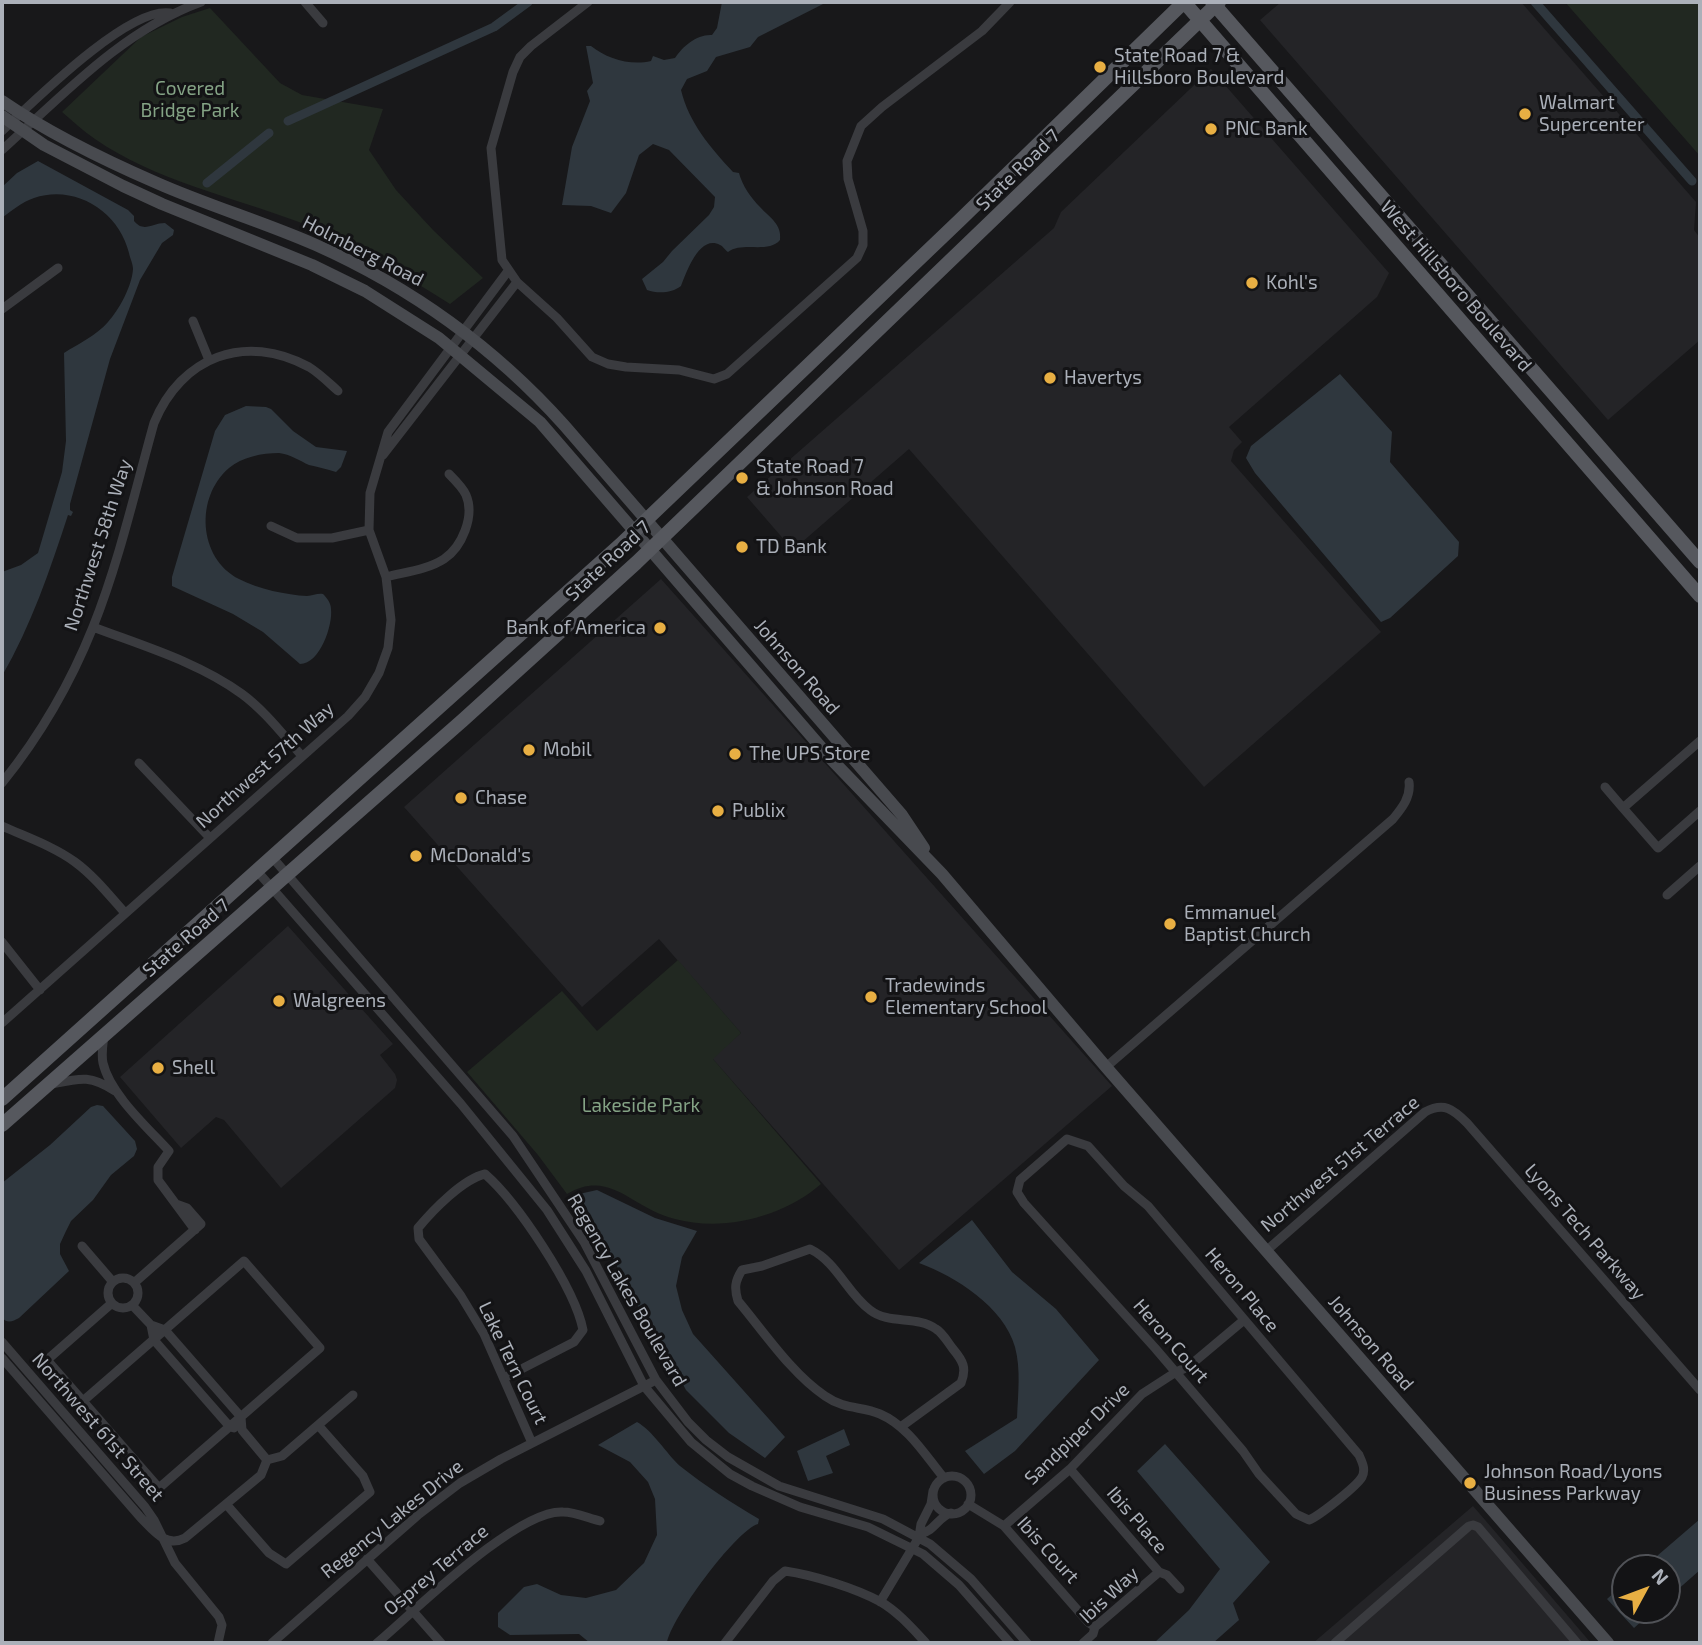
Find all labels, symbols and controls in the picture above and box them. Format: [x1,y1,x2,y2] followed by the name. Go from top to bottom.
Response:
[1114,45,1284,89] place label: State Road 7 & Hillsboro Boulevard
[1092,59,1108,75] marker: State Road 7 & Hillsboro Boulevard
[141,78,239,122] park label: Covered Bridge Park
[1539,92,1645,136] place label: Walmart Supercenter
[1517,106,1533,122] marker: Walmart Supercenter
[1225,118,1308,140] place label: PNC Bank
[1203,121,1219,137] marker: PNC Bank
[971,124,1065,216] street label: State Road 7
[1375,196,1537,376] street label: West Hillsboro Boulevard
[299,211,427,291] street label: Holmberg Road
[1266,272,1318,294] place label: Kohl's
[1244,275,1260,291] marker: Kohl's
[1064,367,1142,389] place label: Havertys
[1042,370,1058,386] marker: Havertys
[59,456,137,634] street label: Northwest 58th Way
[756,456,894,500] place label: State Road 7 & Johnson Road
[734,470,750,486] marker: State Road 7 & Johnson Road
[561,516,655,606] street label: State Road 7
[756,536,827,558] place label: TD Bank
[734,539,750,555] marker: TD Bank
[749,615,845,719] street label: Johnson Road
[506,617,646,639] place label: Bank of America
[652,620,668,636] marker: Bank of America
[191,697,339,833] street label: Northwest 57th Way
[543,739,592,761] place label: Mobil
[521,742,537,758] marker: Mobil
[749,743,870,765] place label: The UPS Store
[727,746,743,762] marker: The UPS Store
[475,787,527,809] place label: Chase
[453,790,469,806] marker: Chase
[732,800,785,822] place label: Publix
[710,803,726,819] marker: Publix
[430,845,531,867] place label: McDonald's
[408,848,424,864] marker: McDonald's
[138,894,234,982] street label: State Road 7
[1184,902,1311,946] place label: Emmanuel Baptist Church
[1162,916,1178,932] marker: Emmanuel Baptist Church
[885,975,1047,1019] place label: Tradewinds Elementary School
[863,989,879,1005] marker: Tradewinds Elementary School
[293,990,386,1012] place label: Walgreens
[271,993,287,1009] marker: Walgreens
[172,1057,215,1079] place label: Shell
[150,1060,166,1076] marker: Shell
[1256,1091,1424,1237] street label: Northwest 51st Terrace
[582,1095,700,1117] park label: Lakeside Park
[1520,1159,1650,1305] street label: Lyons Tech Parkway
[562,1190,692,1390] street label: Regency Lakes Boulevard
[1200,1243,1284,1337] street label: Heron Place
[1323,1291,1419,1395] street label: Johnson Road
[1128,1294,1214,1388] street label: Heron Court
[474,1298,552,1428] street label: Lake Tern Court
[27,1348,169,1506] street label: Northwest 61st Street
[1020,1378,1134,1490] street label: Sandpiper Drive
[316,1455,468,1583] street label: Regency Lakes Drive
[1484,1461,1663,1505] place label: Johnson Road/Lyons Business Parkway
[1462,1475,1478,1491] marker: Johnson Road/Lyons Business Parkway
[1102,1482,1172,1558] street label: Ibis Place
[1012,1512,1084,1588] street label: Ibis Court
[379,1520,493,1620] street label: Osprey Terrace
[1611,1554,1681,1624] north arrow
[1075,1562,1143,1628] street label: Ibis Way
[1648,1563,1674,1589] text: N

